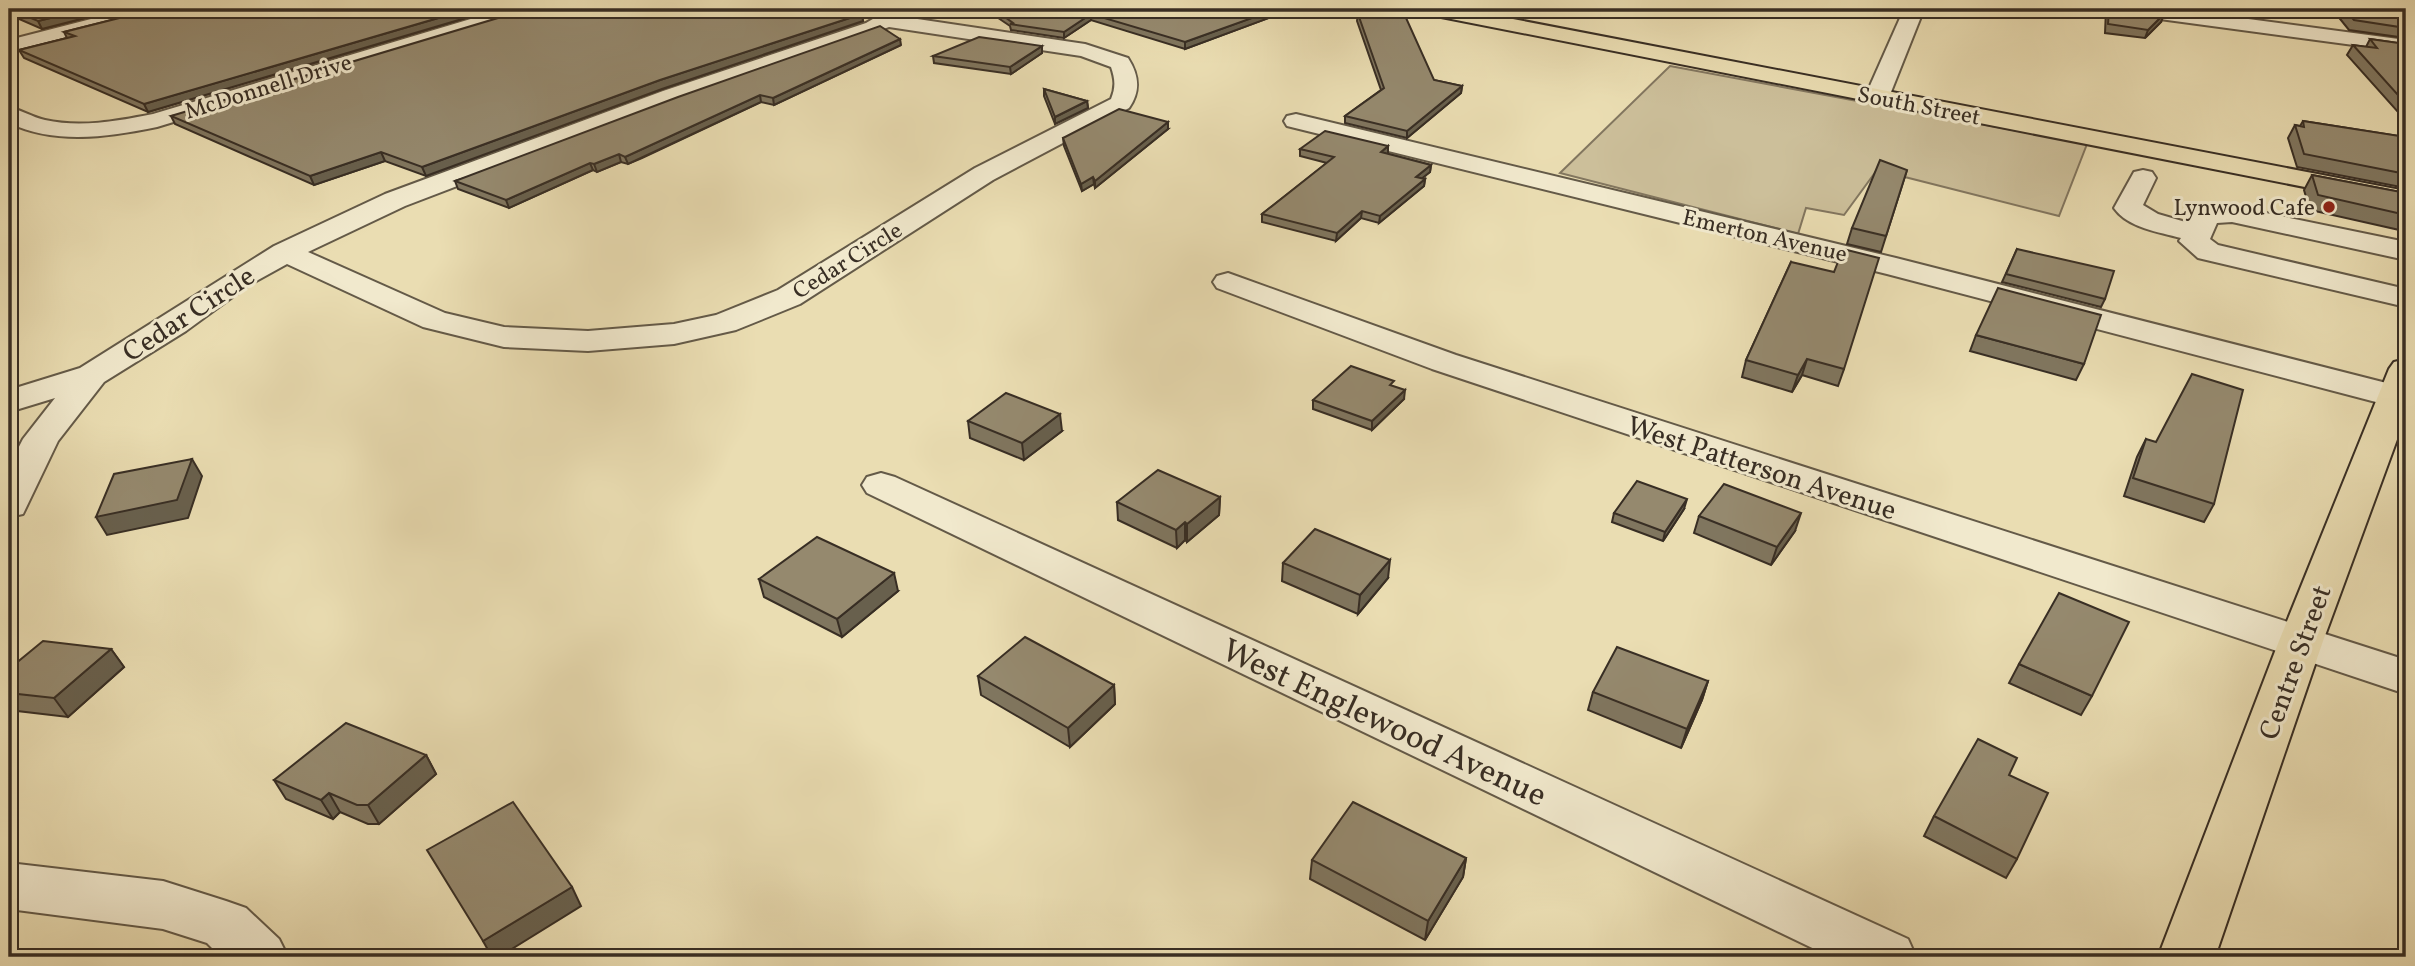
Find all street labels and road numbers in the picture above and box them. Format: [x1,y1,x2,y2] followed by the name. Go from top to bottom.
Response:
[181,47,356,129] street label: McDonnell Drive
[1854,79,1983,135] street label: South Street
[1679,202,1850,271] street label: Emerton Avenue
[787,215,909,308] street label: Cedar Circle
[116,258,263,372] street label: Cedar Circle
[1621,407,1901,531] street label: West Patterson Avenue
[2250,580,2342,746] street label: Centre Street
[1213,629,1553,820] street label: West Englewood Avenue

